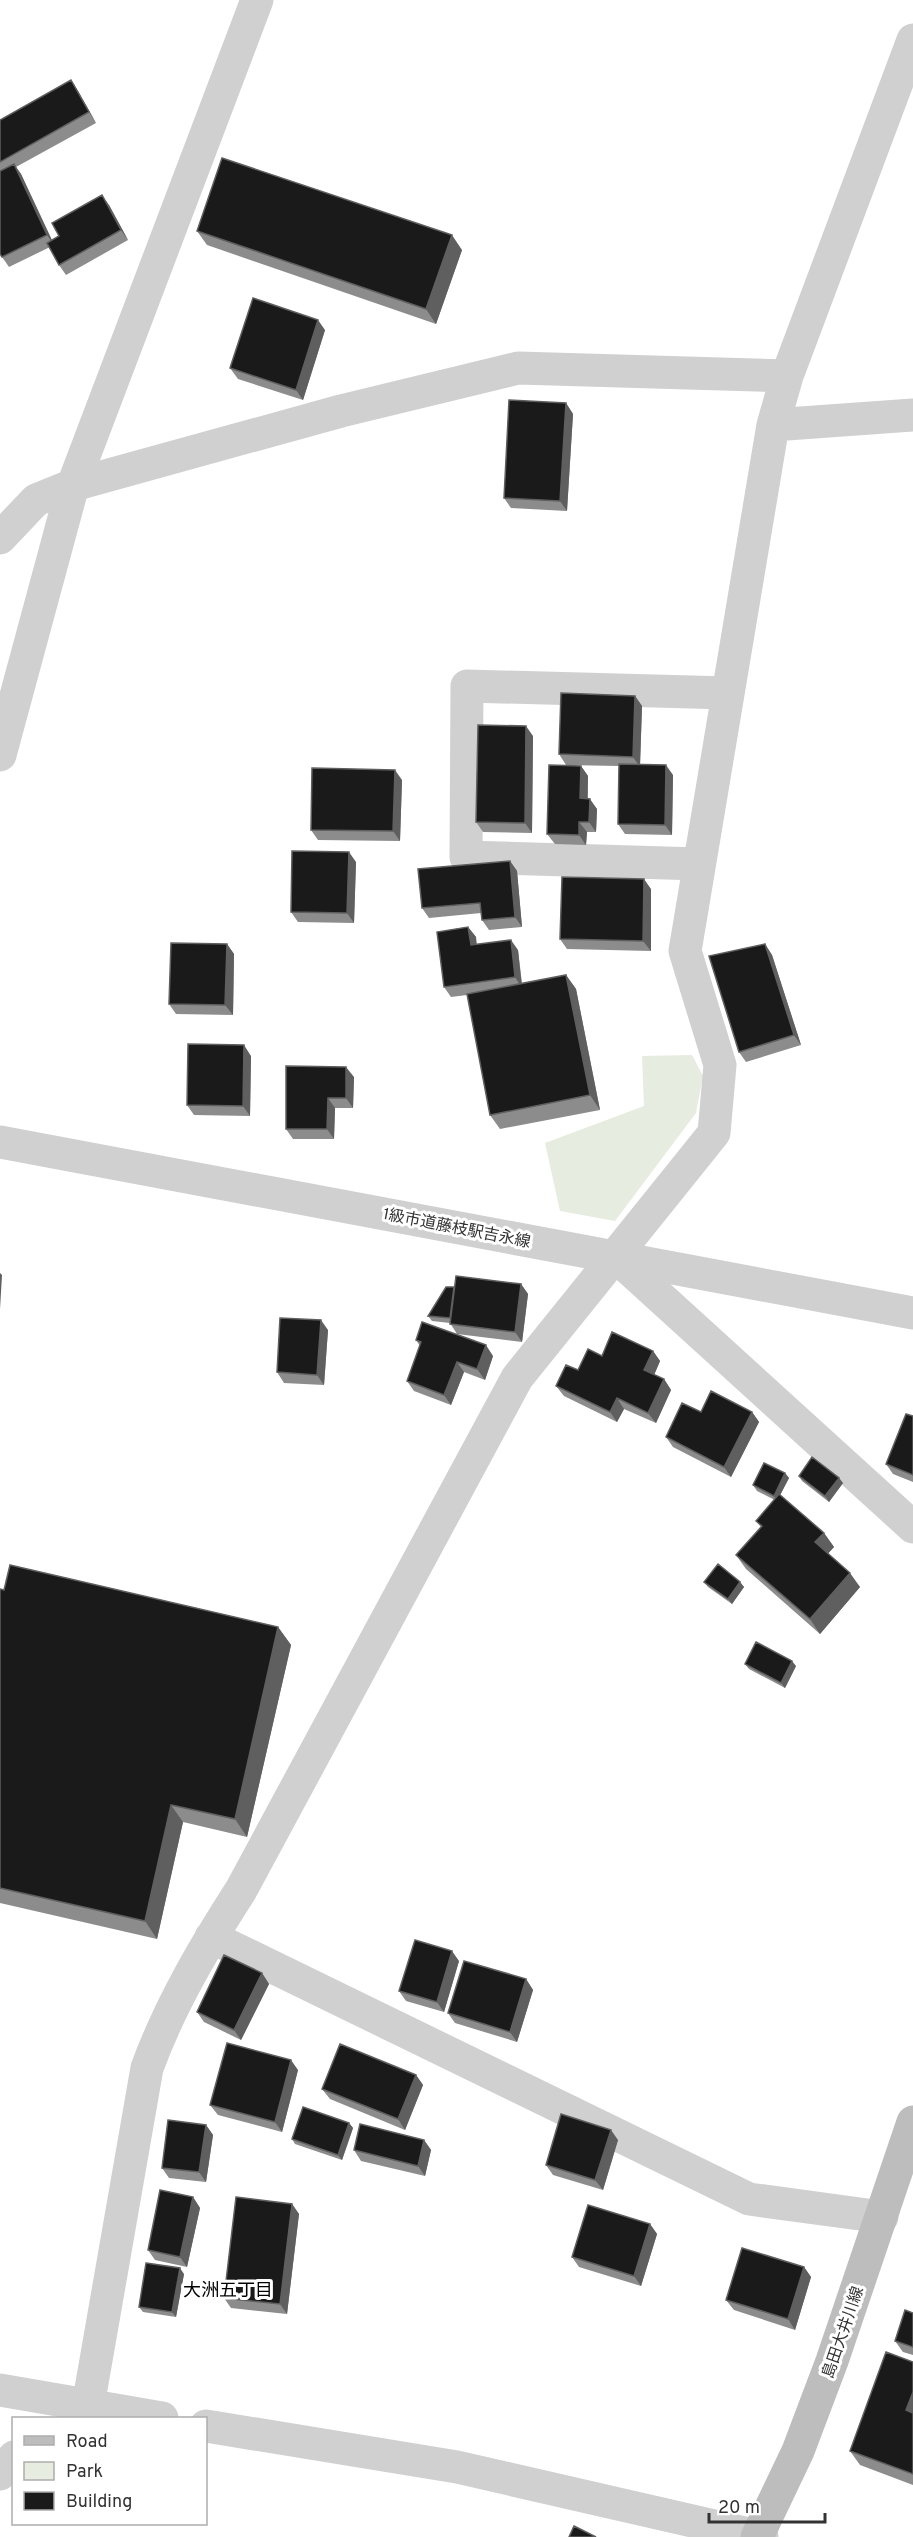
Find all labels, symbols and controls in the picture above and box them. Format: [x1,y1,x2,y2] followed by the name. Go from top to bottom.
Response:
[381,1205,532,1253] street label: 1級市道藤枝駅吉永線
[183,2280,273,2303] district label: 大洲五丁目
[819,2284,869,2381] street label: 島田大井川線
[12,2417,207,2525] legend
[66,2431,108,2454] text: Road
[66,2461,103,2484] text: Park
[709,2486,824,2524] scale bar
[66,2491,132,2514] text: Building
[718,2497,760,2520] text: 20 m

